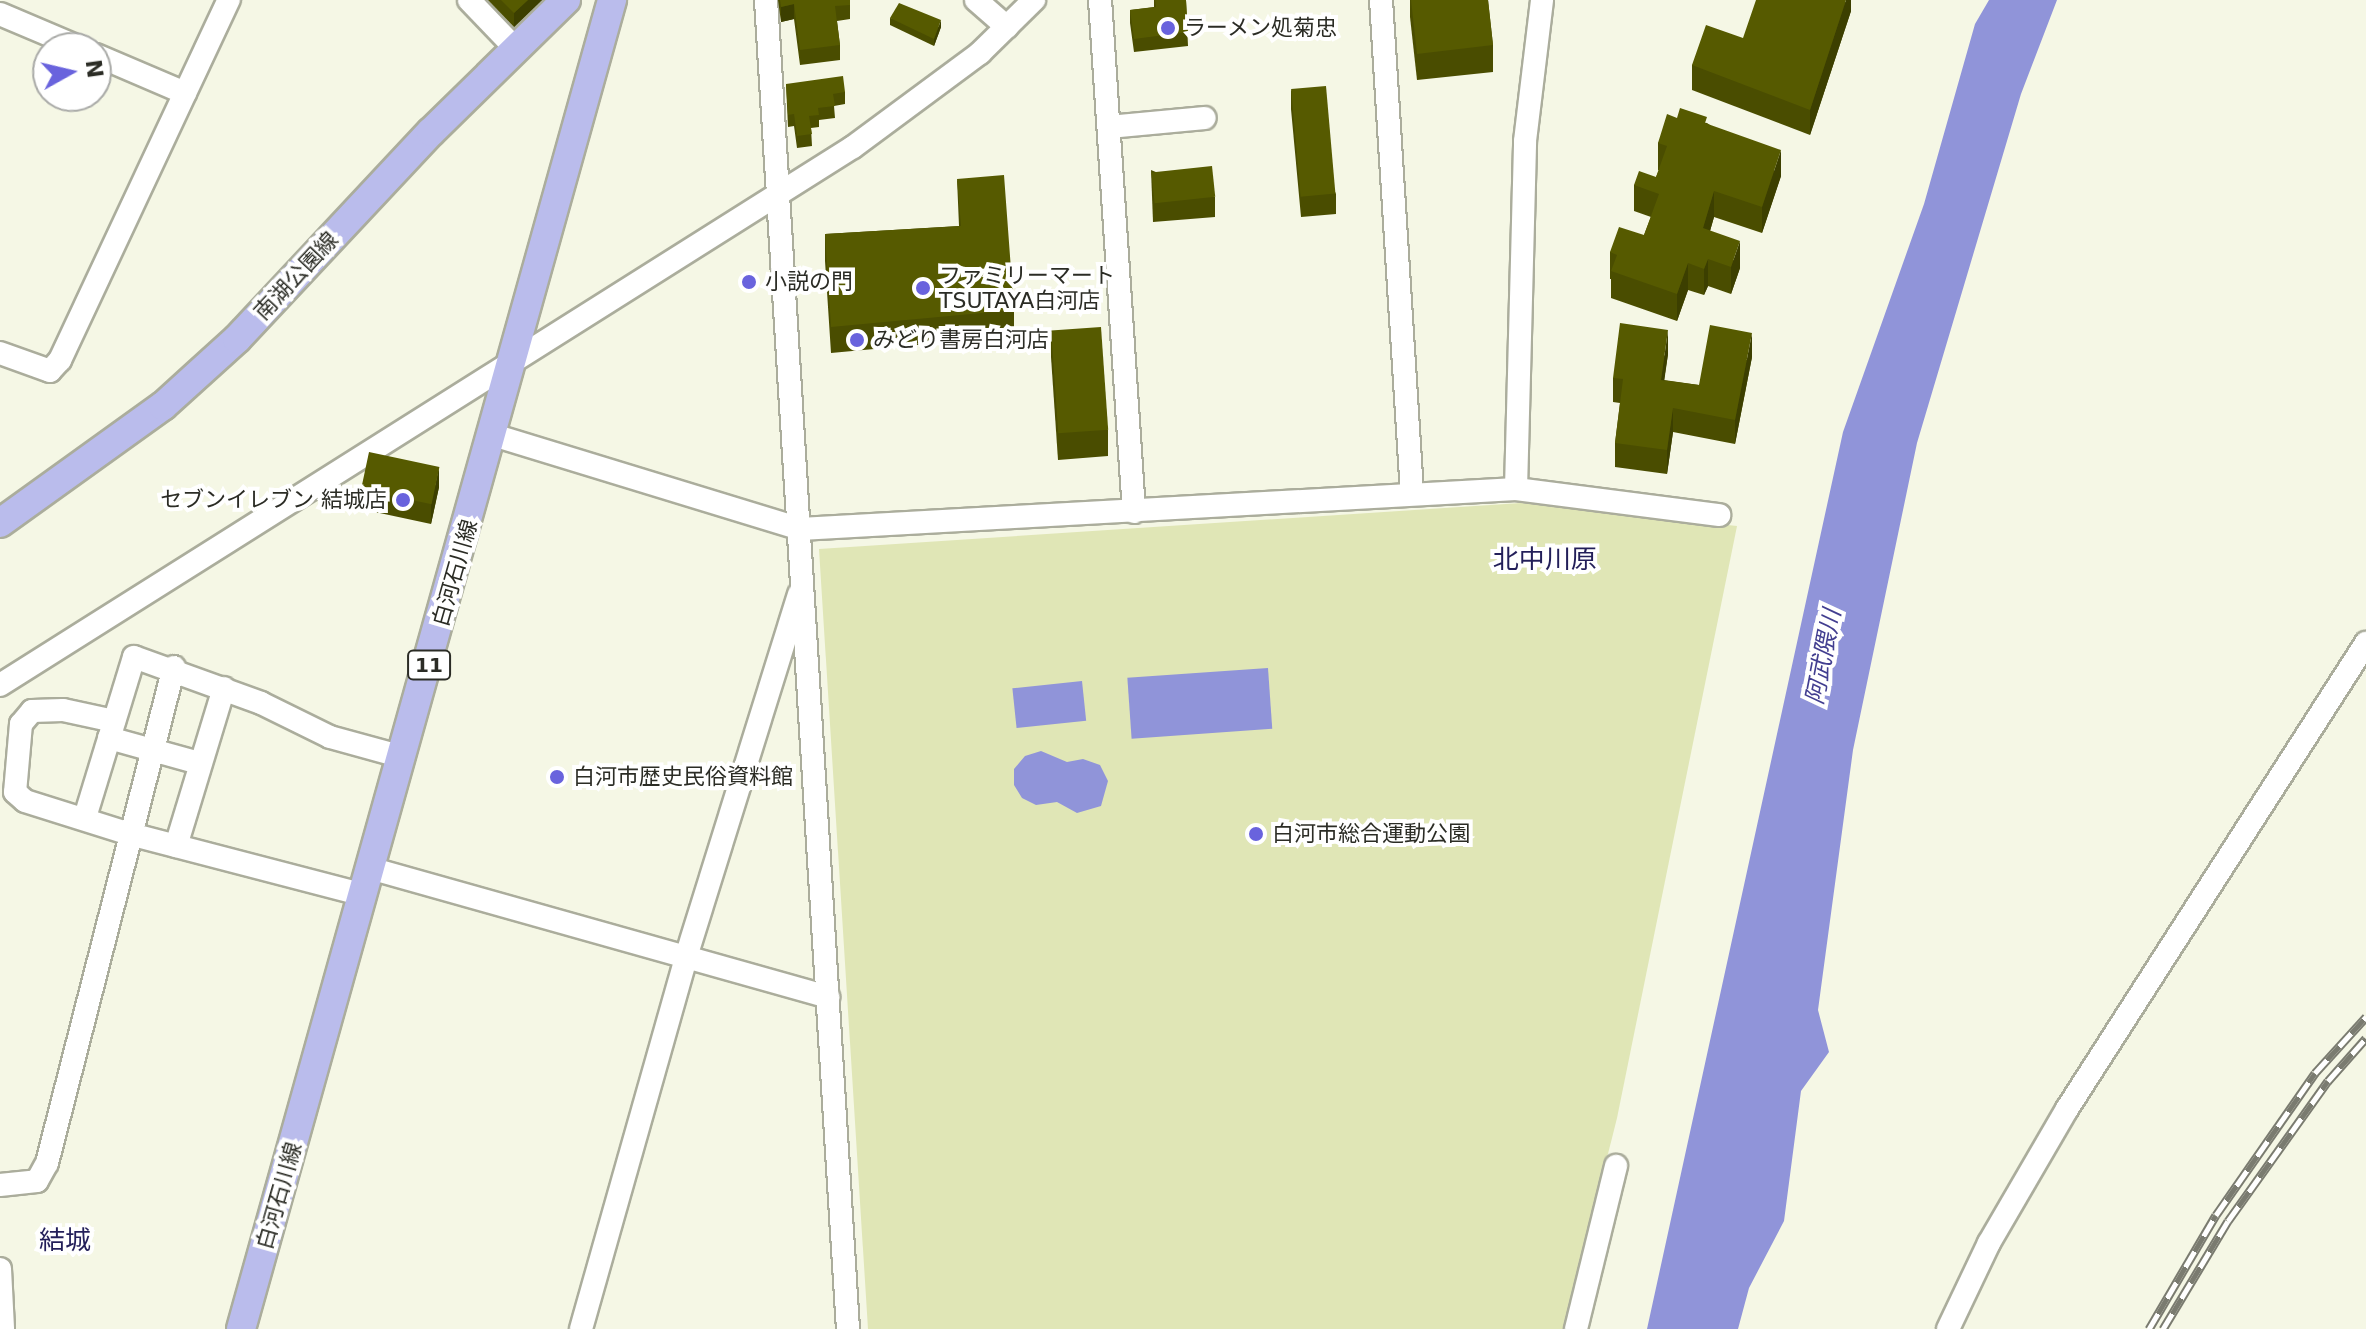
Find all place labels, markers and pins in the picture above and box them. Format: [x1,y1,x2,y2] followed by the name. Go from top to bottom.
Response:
[1184,15,1338,41] place label: ラーメン処菊忠
[1159,19,1177,37] marker: ラーメン処菊忠
[939,262,1115,314] place label: ファミリーマート TSUTAYA白河店
[765,269,853,295] place label: 小説の門
[740,273,758,291] marker: 小説の門
[914,279,932,297] marker: ファミリーマート TSUTAYA白河店
[873,327,1049,353] place label: みどり書房白河店
[848,331,866,349] marker: みどり書房白河店
[160,487,387,513] place label: セブンイレブン 結城店
[394,491,412,509] marker: セブンイレブン 結城店
[573,764,793,790] place label: 白河市歴史民俗資料館
[548,768,566,786] marker: 白河市歴史民俗資料館
[1272,821,1470,847] place label: 白河市総合運動公園
[1247,825,1265,843] marker: 白河市総合運動公園

